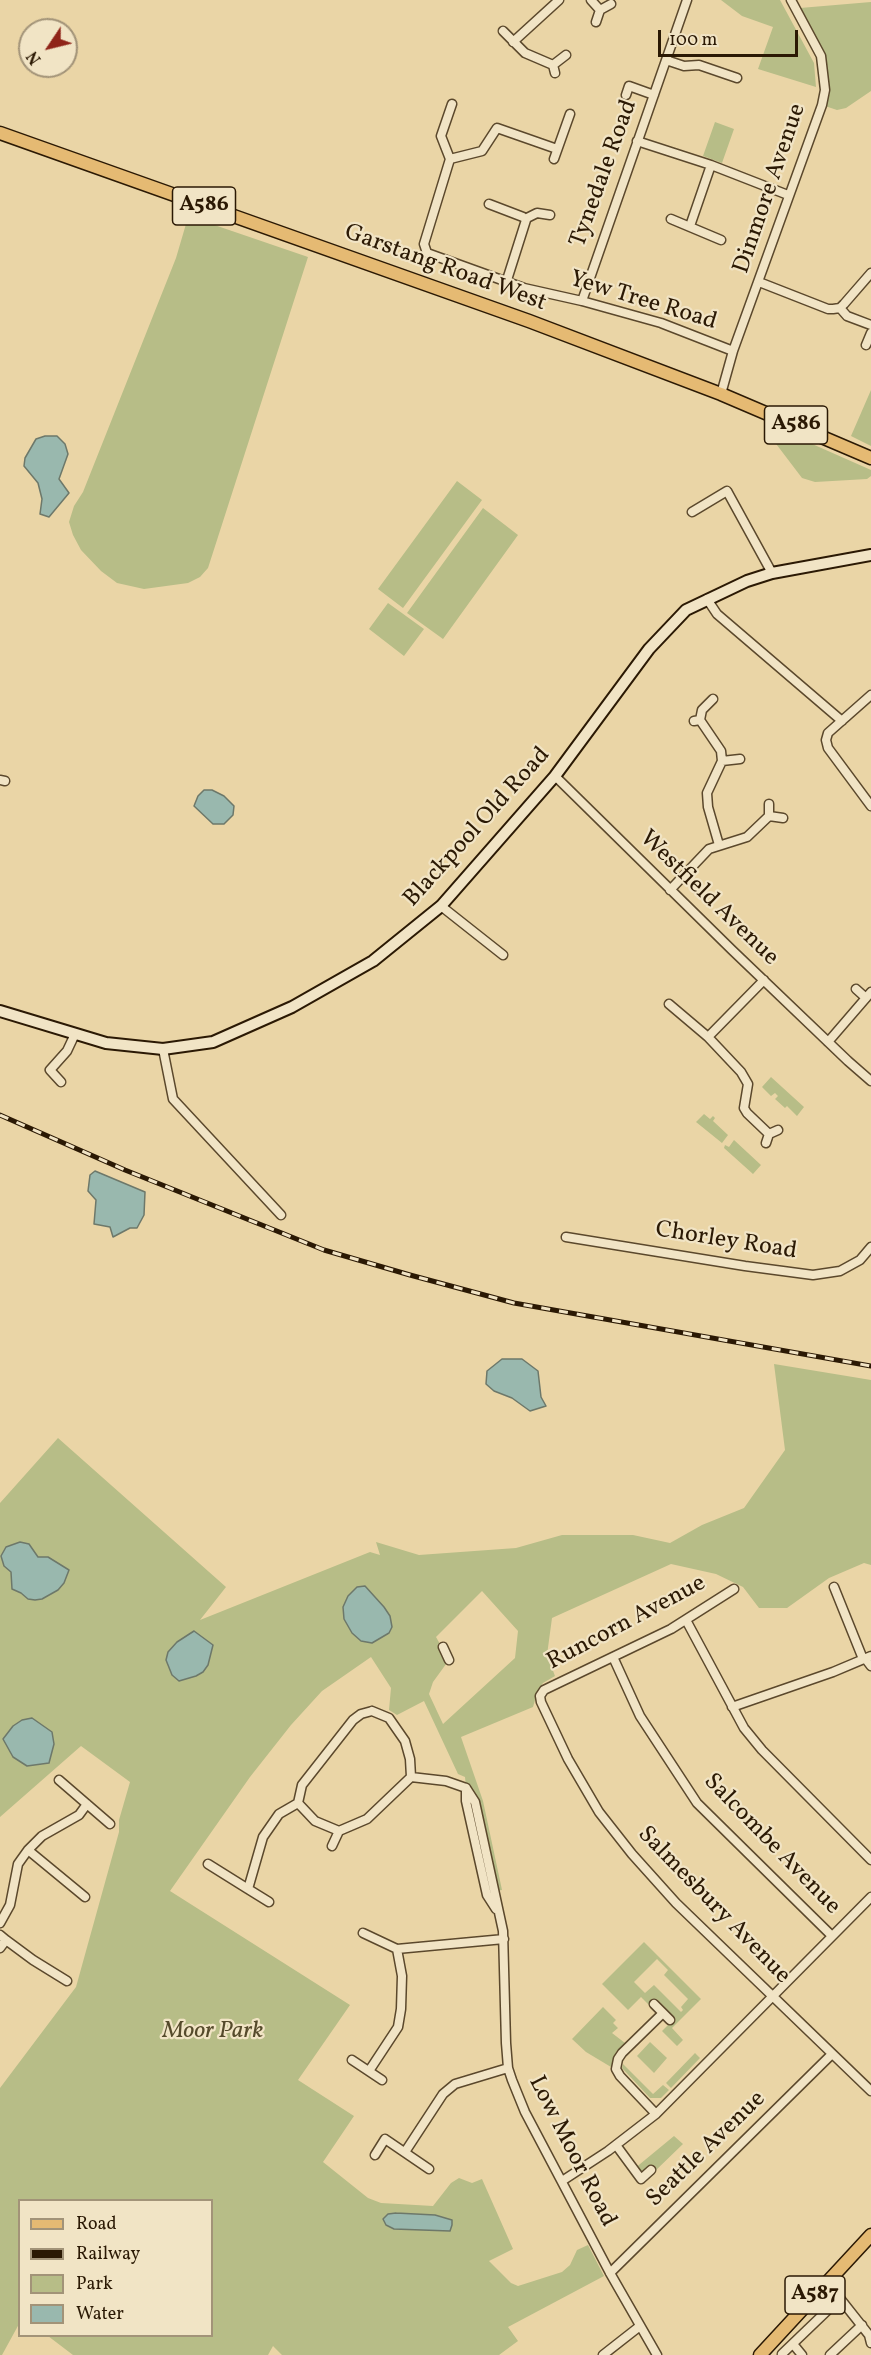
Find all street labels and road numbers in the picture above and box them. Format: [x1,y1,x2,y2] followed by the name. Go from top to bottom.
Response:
[565,96,645,252] street label: Tynedale Road
[728,100,814,278] street label: Dinmore Avenue
[172,187,236,225] road number: A586
[340,219,550,319] street label: Garstang Road West
[566,266,720,338] street label: Yew Tree Road
[764,406,828,444] road number: A586
[399,742,557,914] street label: Blackpool Old Road
[632,825,784,973] street label: Westfield Avenue
[653,1217,799,1267] street label: Chorley Road
[543,1570,711,1678] street label: Runcorn Avenue
[696,1768,846,1922] street label: Salcombe Avenue
[630,1821,796,1991] street label: Salmesbury Avenue
[521,2072,621,2232] street label: Low Moor Road
[641,2086,773,2214] street label: Seattle Avenue
[785,2276,845,2314] road number: A587

